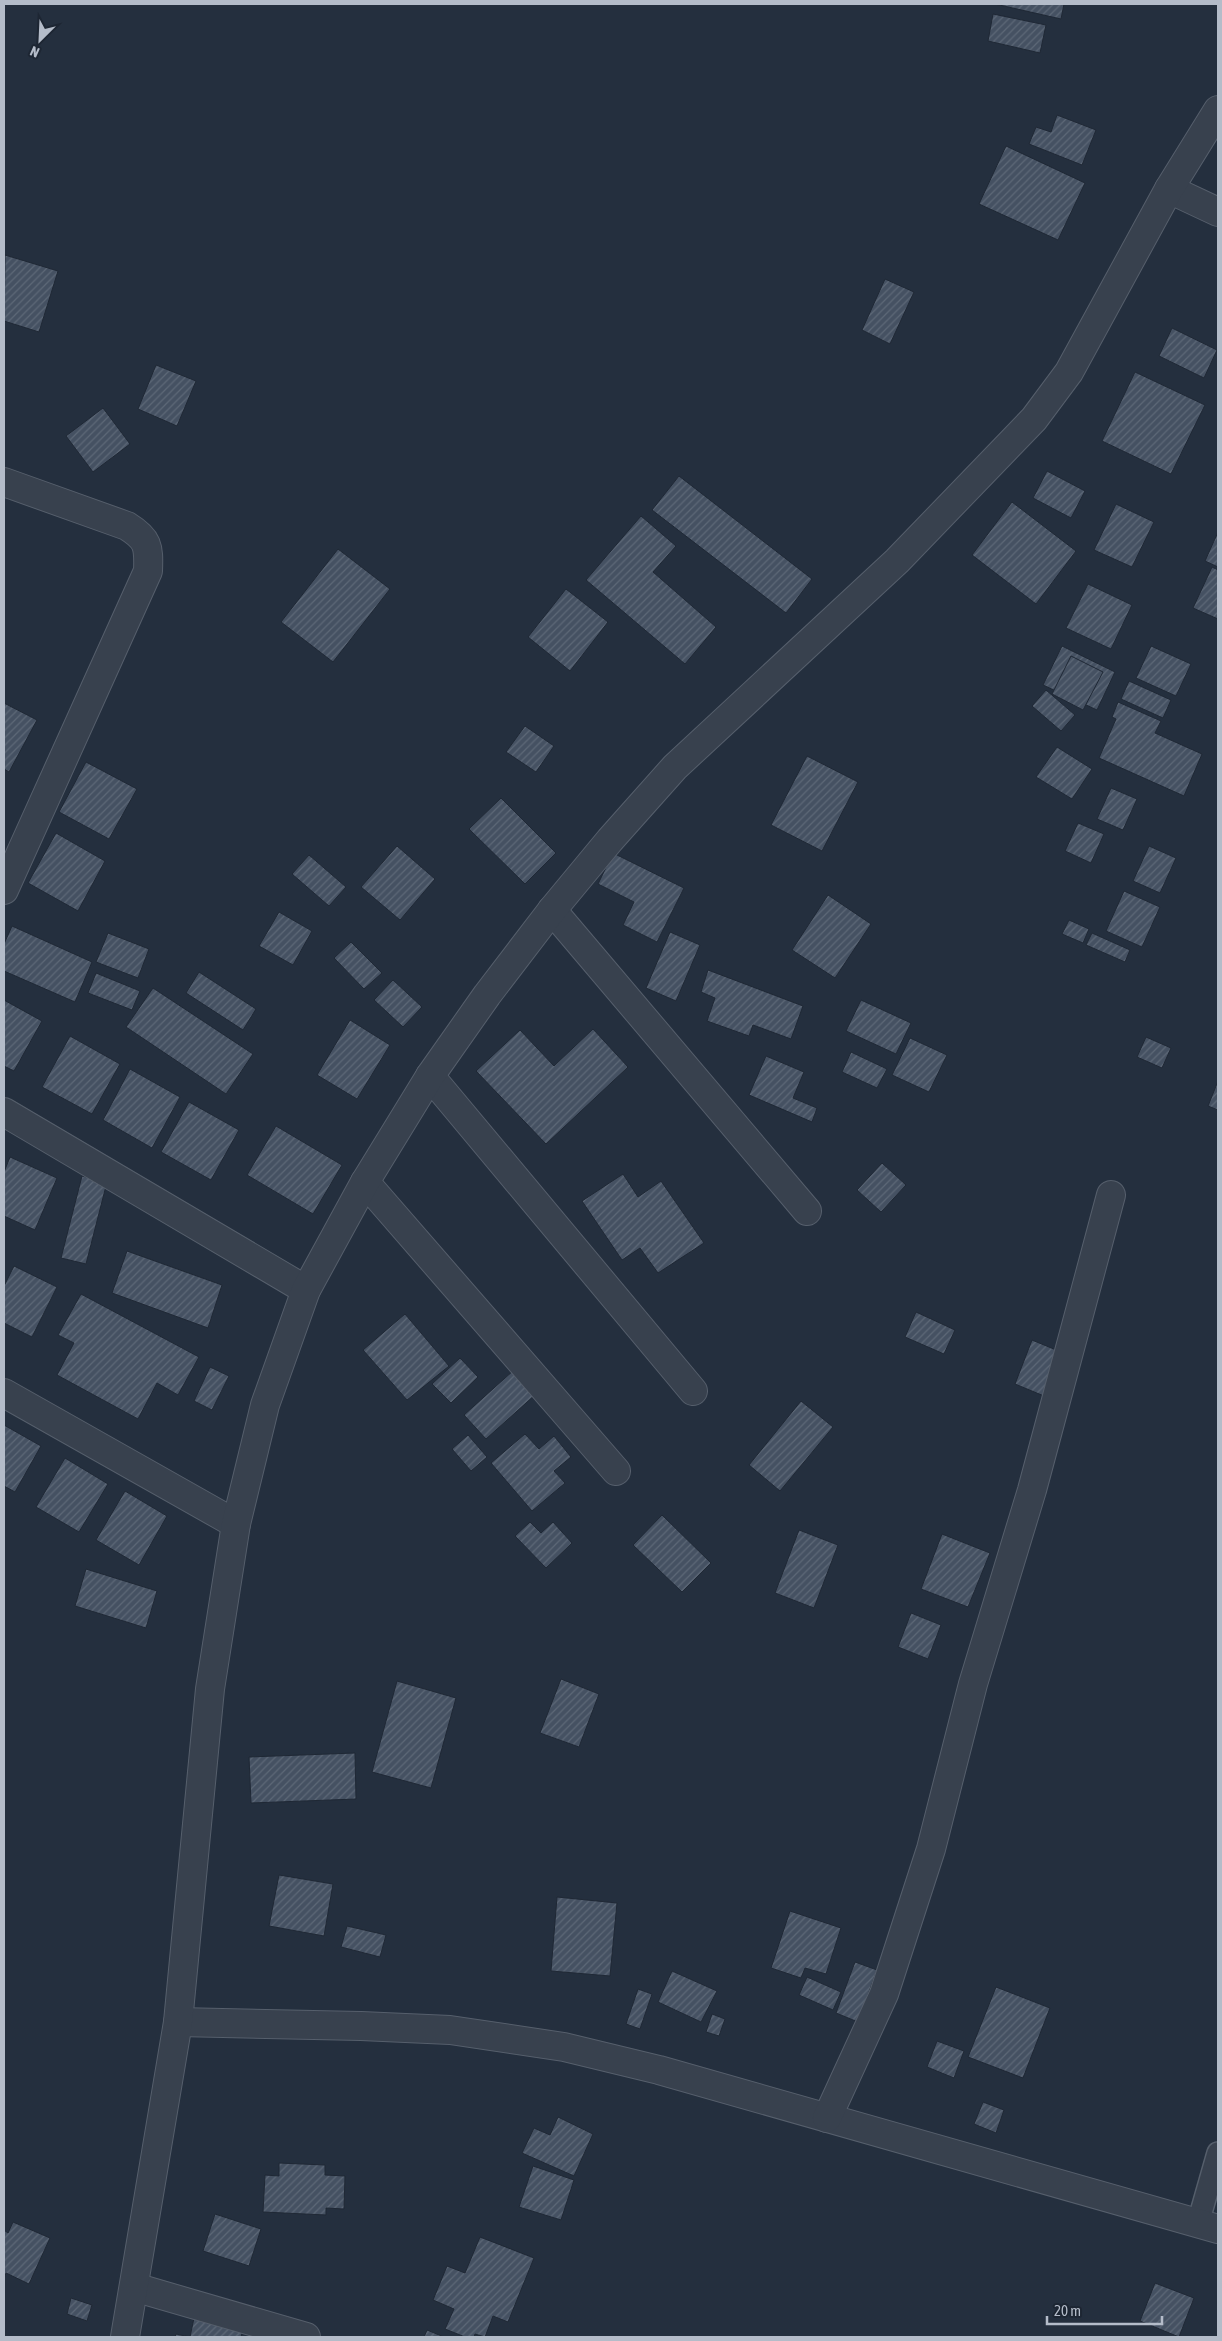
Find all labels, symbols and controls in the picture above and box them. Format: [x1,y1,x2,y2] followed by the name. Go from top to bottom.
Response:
[15,15,65,65] north arrow
[28,43,42,61] text: N
[1047,2294,1162,2326] scale bar
[1054,2302,1081,2319] text: 20 m

